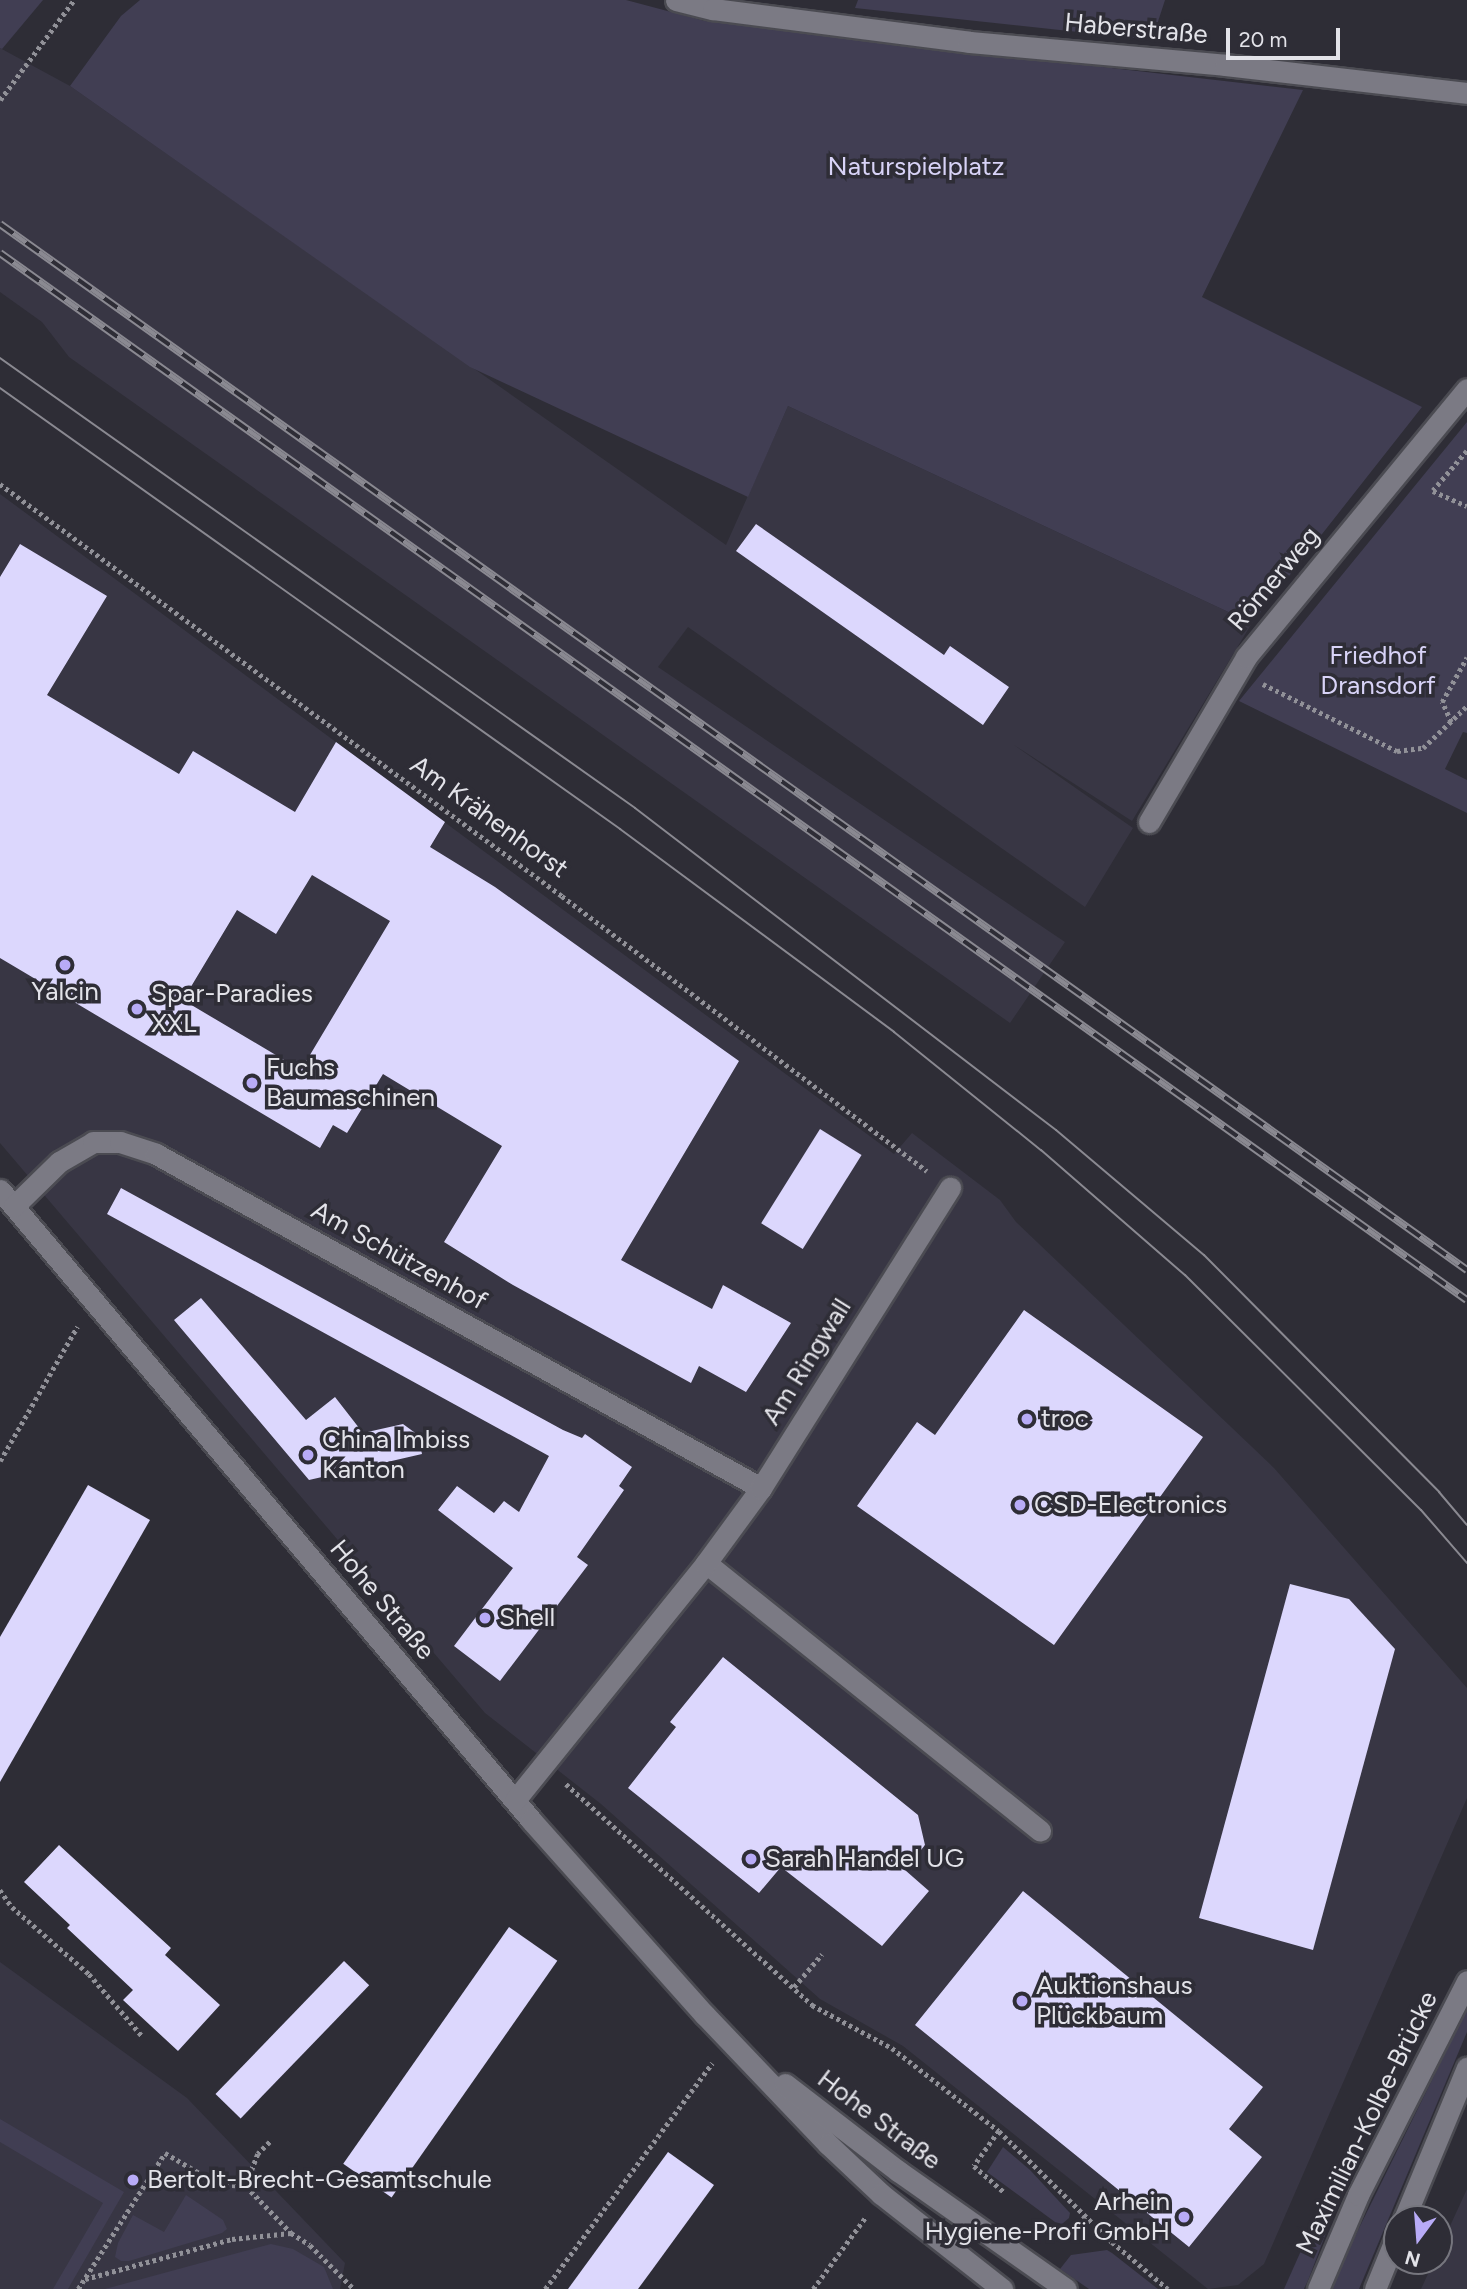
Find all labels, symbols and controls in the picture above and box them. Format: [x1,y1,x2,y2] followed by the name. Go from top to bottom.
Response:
[1063,7,1209,51] street label: Haberstraße
[1229,14,1343,58] scale bar
[1239,27,1287,52] text: 20 m
[828,151,1004,183] park label: Naturspielplatz
[1222,521,1326,637] street label: Römerweg
[1320,640,1436,702] park label: Friedhof Dransdorf
[404,749,574,885] street label: Am Krähenhorst
[57,957,73,973] marker: Yalcin
[31,976,99,1008] place label: Yalcin
[151,978,313,1040] place label: Spar-Paradies XXL
[129,1001,145,1017] marker: Spar-Paradies XXL
[266,1052,435,1114] place label: Fuchs Baumaschinen
[244,1075,260,1091] marker: Fuchs Baumaschinen
[306,1195,492,1317] street label: Am Schützenhof
[756,1293,858,1431] street label: Am Ringwall
[1041,1403,1089,1435] place label: troc
[1019,1411,1035,1427] marker: troc
[322,1424,470,1486] place label: China Imbiss Kanton
[300,1447,316,1463] marker: China Imbiss Kanton
[1034,1489,1227,1521] place label: CSD-Electronics
[1012,1497,1028,1513] marker: CSD-Electronics
[323,1534,441,1666] street label: Hohe Straße
[499,1602,555,1634] place label: Shell
[477,1610,493,1626] marker: Shell
[765,1843,964,1875] place label: Sarah Handel UG
[743,1851,759,1867] marker: Sarah Handel UG
[1036,1970,1193,2032] place label: Auktionshaus Plückbaum
[1290,1986,1444,2260] street label: Maximilian-Kolbe-Brücke
[1014,1993,1030,2009] marker: Auktionshaus Plückbaum
[811,2063,947,2177] street label: Hohe Straße
[147,2164,492,2196] place label: Bertolt-Brecht-Gesamtschule
[125,2172,141,2188] marker: Bertolt-Brecht-Gesamtschule
[925,2186,1170,2248] place label: Arhein Hygiene-Profi GmbH
[1383,2205,1453,2275] north arrow
[1176,2209,1192,2225] marker: Arhein Hygiene-Profi GmbH
[1402,2246,1423,2272] text: N

